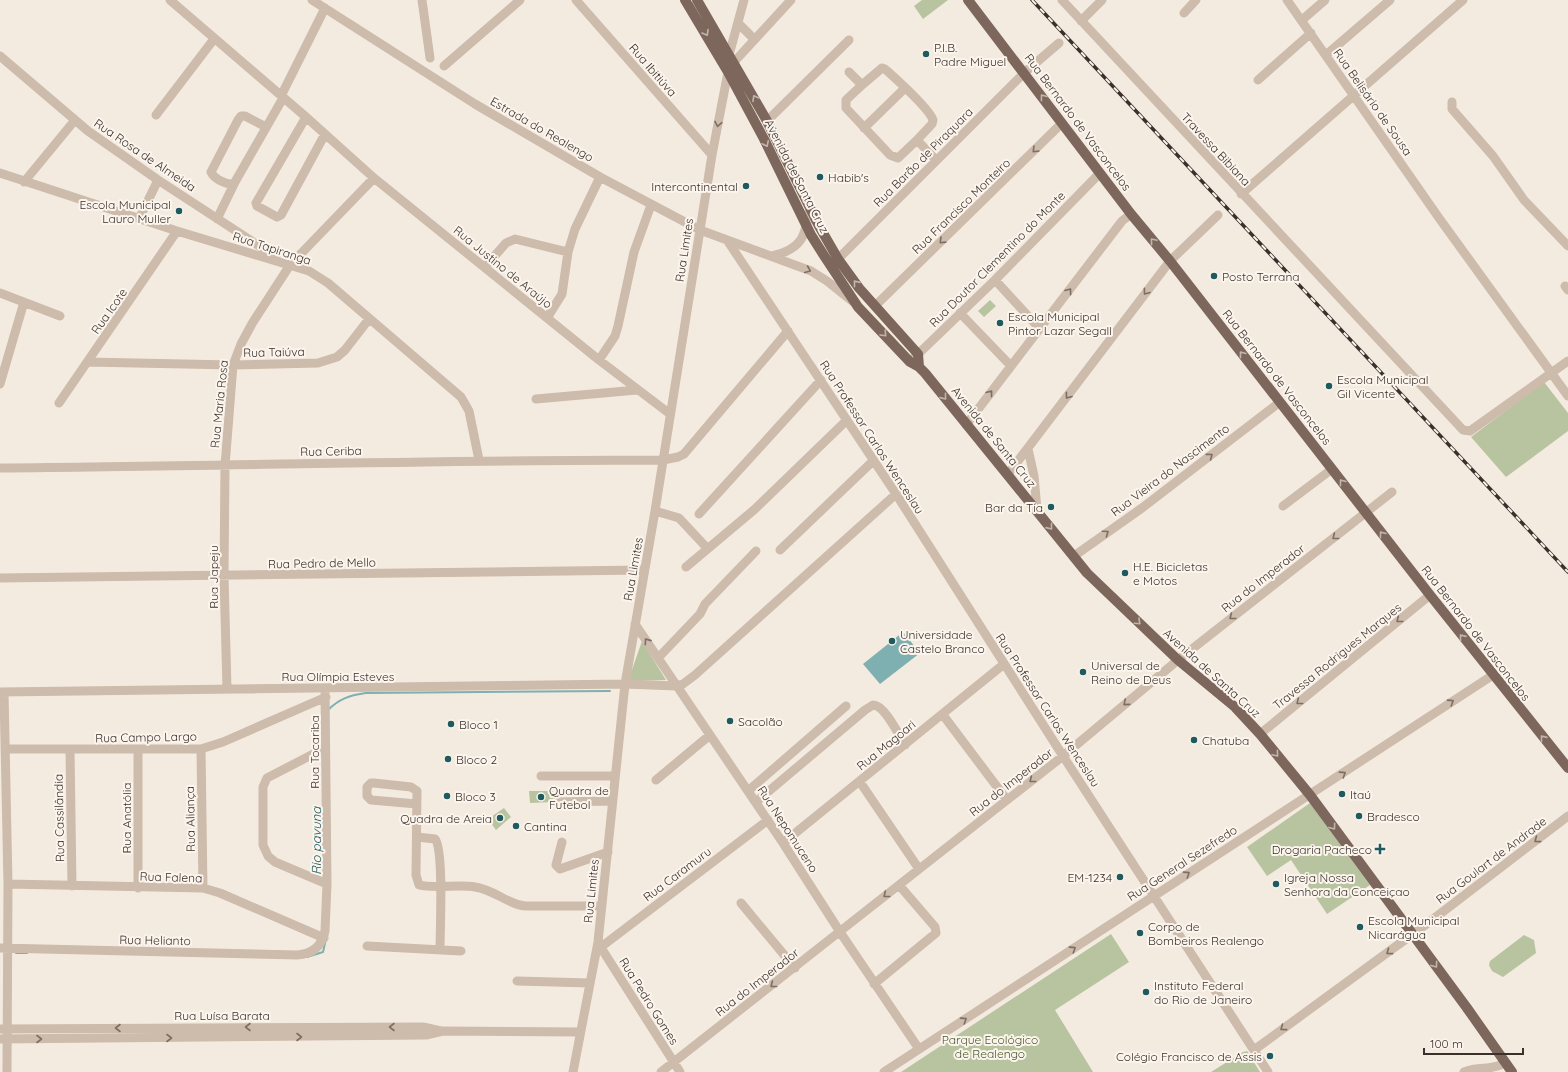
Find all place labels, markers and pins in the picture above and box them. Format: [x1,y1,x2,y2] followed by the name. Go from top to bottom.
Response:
[934,40,1006,69] place label: P.I.B. Padre Miguel
[921,49,931,59] marker: P.I.B. Padre Miguel
[828,170,869,185] place label: Habib's
[815,172,825,182] marker: Habib's
[651,179,738,194] place label: Intercontinental
[741,181,751,191] marker: Intercontinental
[79,197,171,226] place label: Escola Municipal Lauro Muller
[174,206,184,216] marker: Escola Municipal Lauro Muller
[1222,269,1300,284] place label: Posto Terrana
[1209,271,1219,281] marker: Posto Terrana
[1008,309,1112,338] place label: Escola Municipal Pintor Lazar Segall
[995,318,1005,328] marker: Escola Municipal Pintor Lazar Segall
[1337,372,1429,401] place label: Escola Municipal Gil Vicente
[1324,381,1334,391] marker: Escola Municipal Gil Vicente
[985,500,1043,515] place label: Bar da Tia
[1046,502,1056,512] marker: Bar da Tia
[1133,559,1208,588] place label: H.E. Bicicletas e Motos
[1120,568,1130,578] marker: H.E. Bicicletas e Motos
[900,627,985,656] place label: Universidade Castelo Branco
[887,636,897,646] marker: Universidade Castelo Branco
[1091,658,1171,687] place label: Universal de Reino de Deus
[1078,667,1088,677] marker: Universal de Reino de Deus
[738,714,783,729] place label: Sacolão
[725,716,735,726] marker: Sacolão
[459,717,498,732] place label: Bloco 1
[446,719,456,729] marker: Bloco 1
[1202,733,1249,748] place label: Chatuba
[1189,735,1199,745] marker: Chatuba
[456,752,497,767] place label: Bloco 2
[443,754,453,764] marker: Bloco 2
[549,783,609,812] place label: Quadra de Futebol
[1350,787,1371,802] place label: Itaú
[455,789,496,804] place label: Bloco 3
[1337,789,1347,799] marker: Itaú
[442,791,452,801] marker: Bloco 3
[536,792,546,802] marker: Quadra de Futebol
[1367,809,1420,824] place label: Bradesco
[400,811,492,826] place label: Quadra de Areia
[1354,811,1364,821] marker: Bradesco
[495,813,505,823] marker: Quadra de Areia
[524,819,567,834] place label: Cantina
[511,821,521,831] marker: Cantina
[1272,842,1372,857] place label: Drogaria Pacheco
[1375,844,1385,854] marker: Drogaria Pacheco
[1067,870,1112,885] place label: EM-1234
[1284,870,1410,899] place label: Igreja Nossa Senhora da Conceiçao
[1115,872,1125,882] marker: EM-1234
[1271,879,1281,889] marker: Igreja Nossa Senhora da Conceiçao
[1368,913,1460,942] place label: Escola Municipal Nicarágua
[1148,919,1264,948] place label: Corpo de Bombeiros Realengo
[1355,922,1365,932] marker: Escola Municipal Nicarágua
[1135,928,1145,938] marker: Corpo de Bombeiros Realengo
[1154,978,1252,1007] place label: Instituto Federal do Rio de Janeiro
[1141,987,1151,997] marker: Instituto Federal do Rio de Janeiro
[1116,1049,1262,1064] place label: Colégio Francisco de Assis
[1265,1051,1275,1061] marker: Colégio Francisco de Assis

